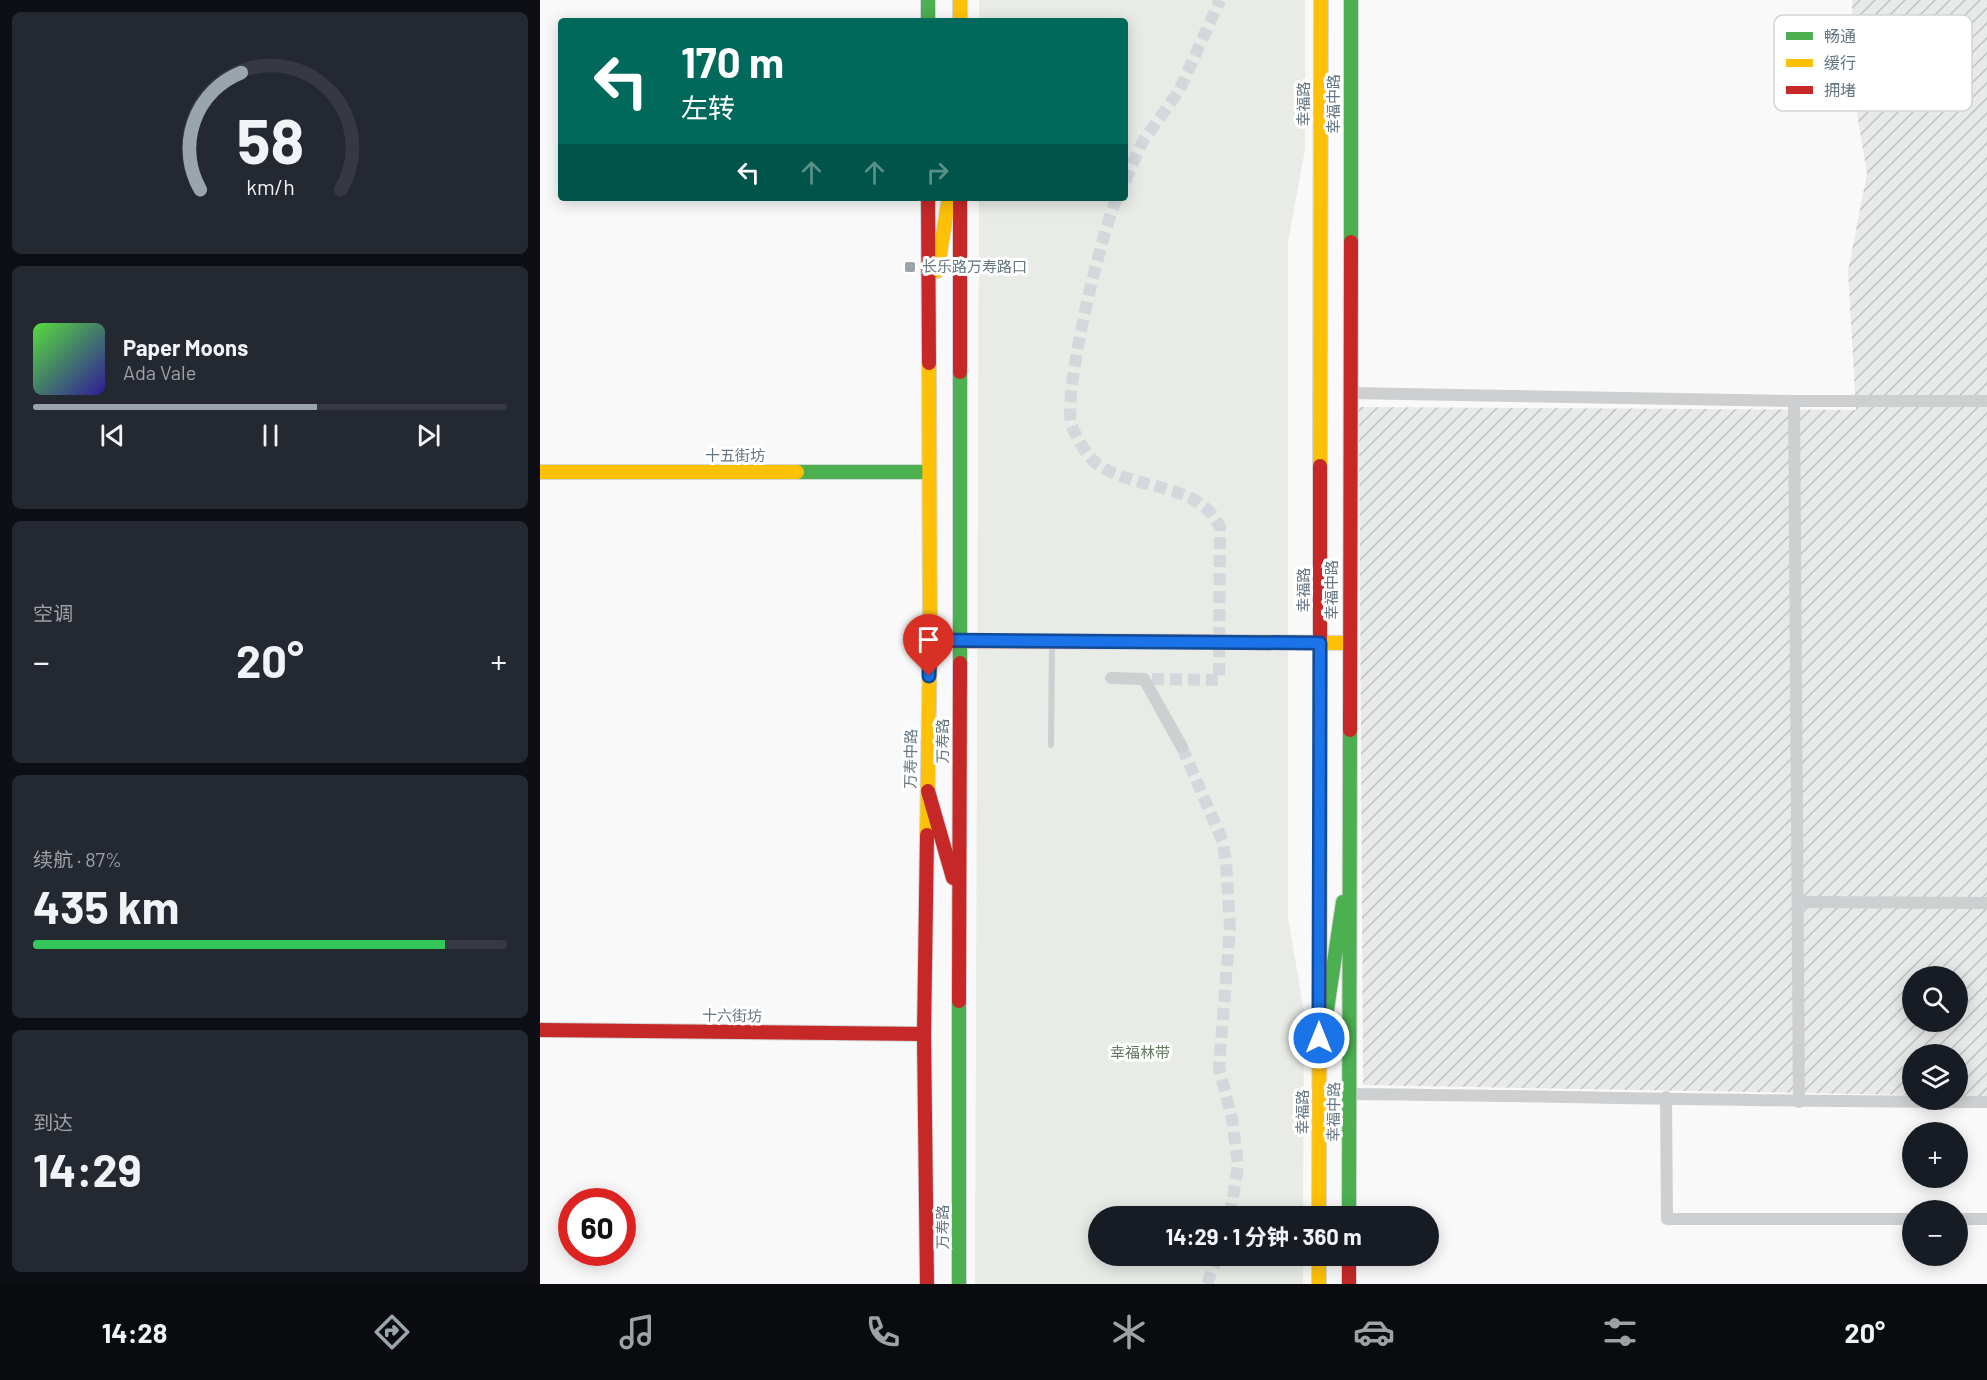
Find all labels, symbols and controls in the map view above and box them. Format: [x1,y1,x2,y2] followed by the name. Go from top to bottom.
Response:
[1774,15,1972,111] legend
[1824,26,1856,45] text: 畅通
[681,36,784,86] text: 170 m
[582,42,660,120] icon: left
[1824,53,1856,72] text: 缓行
[1324,74,1342,134] street label: 幸福中路
[1824,80,1856,99] text: 拥堵
[1294,81,1312,127] street label: 幸福路
[681,91,735,123] text: 左转
[236,102,304,176] text: 58
[732,156,765,189] icon: left
[795,156,828,189] icon: ahead
[858,156,891,189] icon: ahead
[921,156,954,189] icon: right
[246,175,294,200] text: km/h
[922,257,1027,275] place label: 长乐路万寿路口
[903,260,917,274] marker: 长乐路万寿路口
[123,334,248,360] text: Paper Moons
[123,360,196,384] text: Ada Vale
[96,419,129,452] icon: previous
[254,419,287,452] icon: pause
[412,419,445,452] icon: next
[705,446,765,464] street label: 十五街坊
[1322,560,1340,620] street label: 幸福中路
[1294,567,1312,613] street label: 幸福路
[33,601,73,625] text: 空调
[903,614,954,676] pin
[912,623,945,656] icon: arrive
[236,633,304,687] text: 20°
[33,641,50,681] text: −
[491,641,507,681] text: +
[933,718,951,764] street label: 万寿路
[900,729,920,789] street label: 万寿中路
[33,847,122,871] text: 续航 · 87%
[33,879,179,933] text: 435 km
[1902,966,1968,1266] map controls
[1902,966,1968,1032] button: search
[702,1005,762,1025] street label: 十六街坊
[1287,1006,1351,1070] position arrow
[1110,1043,1170,1061] park label: 幸福林带
[1902,1044,1968,1110] button: layers
[1323,1082,1343,1142] street label: 幸福中路
[1293,1089,1311,1135] street label: 幸福路
[33,1110,73,1134] text: 到达
[1902,1122,1968,1188] button: +
[33,1142,142,1196] text: 14:29
[558,1188,636,1266] speed limit sign: 60
[1902,1200,1968,1266] button: −
[933,1204,951,1250] street label: 万寿路
[1165,1223,1362,1249] text: 14:29 · 1 分钟 · 360 m
[371,1311,413,1353] icon: directions
[616,1311,658,1353] icon: music
[862,1311,904,1353] icon: phone
[1108,1311,1150,1353] icon: climate
[1353,1311,1395,1353] icon: car
[1599,1311,1641,1353] icon: filters
[102,1316,167,1348] text: 14:28
[1845,1316,1885,1348] text: 20°

